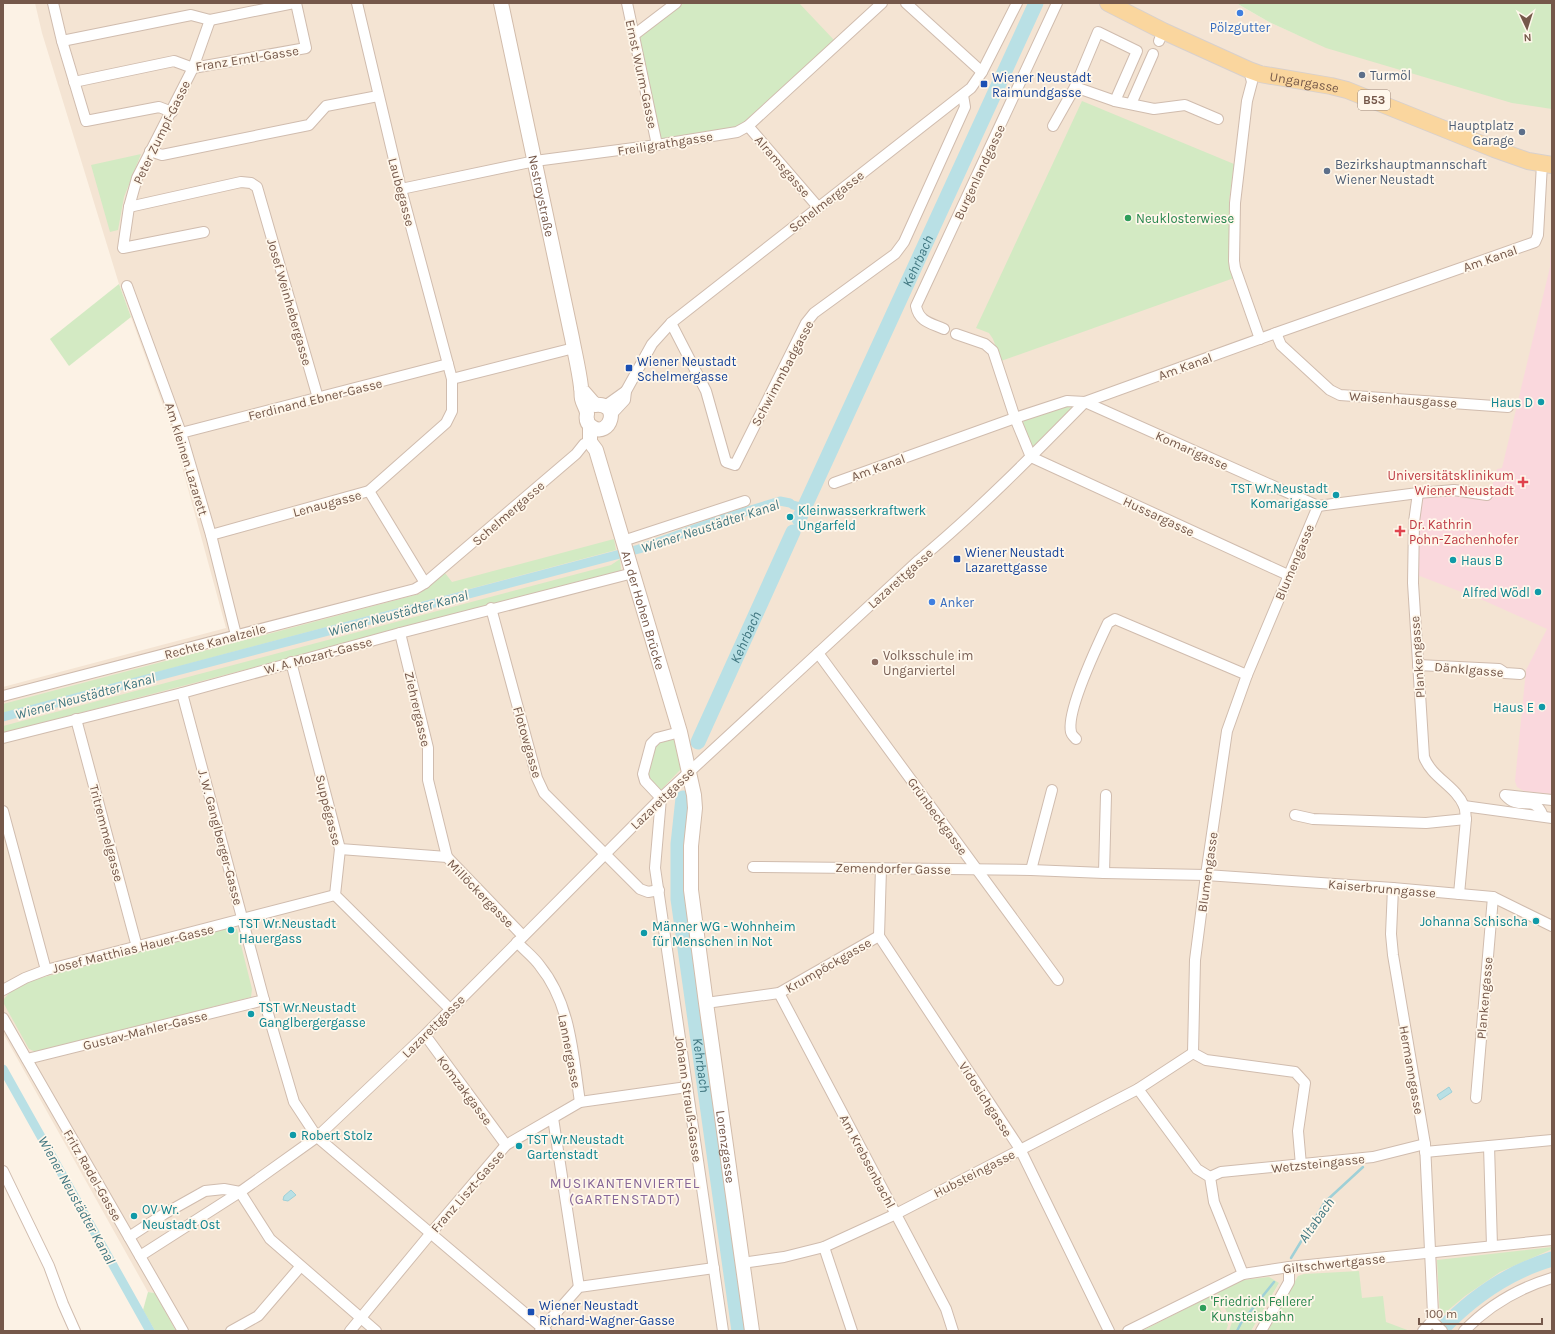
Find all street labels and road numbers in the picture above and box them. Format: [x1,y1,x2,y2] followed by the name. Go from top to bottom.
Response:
[623,18,660,130] street label: Ernst Wurm-Gasse
[194,43,300,74] street label: Franz Erntl-Gasse
[1269,69,1341,96] street label: Ungargasse
[130,78,193,186] street label: Peter Zumpf-Gasse
[1358,90,1390,110] road number: B53
[951,122,1008,222] street label: Burgenlandgasse
[616,129,714,158] street label: Freiligrathgasse
[752,132,814,200] street label: Alramsgasse
[525,153,557,239] street label: Nestroystraße
[385,156,418,228] street label: Laubegasse
[786,167,867,235] street label: Schelmergasse
[264,237,315,368] street label: Josef Weinhebergasse
[1461,242,1519,275] street label: Am Kanal
[748,318,817,429] street label: Schwimmbadgasse
[1156,350,1214,383] street label: Am Kanal
[247,375,384,423] street label: Ferdinand Ebner-Gasse
[1349,388,1458,411] street label: Waisenhausgasse
[162,401,211,518] street label: Am kleinen Lazarett
[1153,428,1231,473] street label: Komarigasse
[849,451,907,484] street label: Am Kanal
[469,478,548,549] street label: Schelmergasse
[291,487,363,520] street label: Lenaugasse
[1121,493,1197,540] street label: Hussargasse
[1272,522,1317,602] street label: Blumengasse
[865,545,936,612] street label: Lazarettgasse
[618,549,668,672] street label: An der Hohen Brücke
[1407,615,1428,699] street label: Plankengasse
[163,621,268,662] street label: Rechte Kanalzeile
[262,634,374,677] street label: W. A. Mozart-Gasse
[1434,659,1504,680] street label: Dänklgasse
[402,670,434,749] street label: Ziehrergasse
[510,705,545,780] street label: Flotowgasse
[627,764,697,832] street label: Lazarettgasse
[195,768,246,907] street label: J. W. Ganglberger-Gasse
[312,773,345,847] street label: Suppégasse
[904,775,971,858] street label: Grünbeckgasse
[86,783,127,884] street label: Tritremmelgasse
[1194,831,1221,913] street label: Blumengasse
[444,856,517,931] street label: Millöckergasse
[835,860,951,877] street label: Zemendorfer Gasse
[1328,876,1437,901] street label: Kaiserbrunngasse
[51,921,216,976] street label: Josef Matthias Hauer-Gasse
[783,935,874,996] street label: Krumpöckgasse
[1473,956,1496,1040] street label: Plankengasse
[399,992,468,1061] street label: Lazarettgasse
[81,1008,209,1053] street label: Gustav-Mahler-Gasse
[555,1013,584,1090] street label: Lannergasse
[1396,1025,1427,1116] street label: Hermanngasse
[672,1035,705,1163] street label: Johann Strauß-Gasse
[434,1053,496,1128] street label: Komzakgasse
[956,1059,1015,1140] street label: Vidosichgasse
[713,1109,738,1184] street label: Lorenzgasse
[836,1112,899,1211] street label: Am Krebsenbachl
[60,1127,125,1224] street label: Fritz Radel-Gasse
[931,1146,1018,1200] street label: Hubsteingasse
[428,1147,507,1235] street label: Franz Liszt-Gasse
[1271,1151,1366,1176] street label: Wetzsteingasse
[1282,1251,1386,1276] street label: Giltschwertgasse

